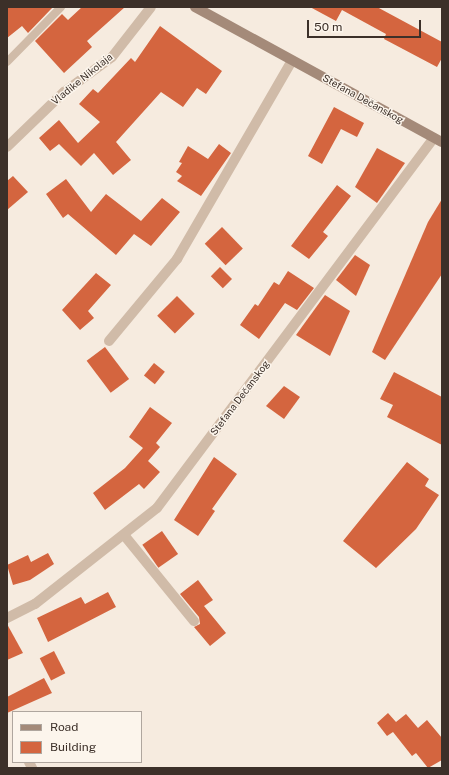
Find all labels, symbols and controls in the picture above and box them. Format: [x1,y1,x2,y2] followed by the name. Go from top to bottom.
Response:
[309,12,423,38] scale bar
[314,20,342,34] text: 50 m
[49,51,115,107] street label: Vladike Nikolaja
[321,72,405,126] street label: Stefana Dečanskog
[208,358,272,438] street label: Stefana Dečanskog
[12,711,142,763] legend
[50,720,78,734] text: Road
[50,740,96,754] text: Building

